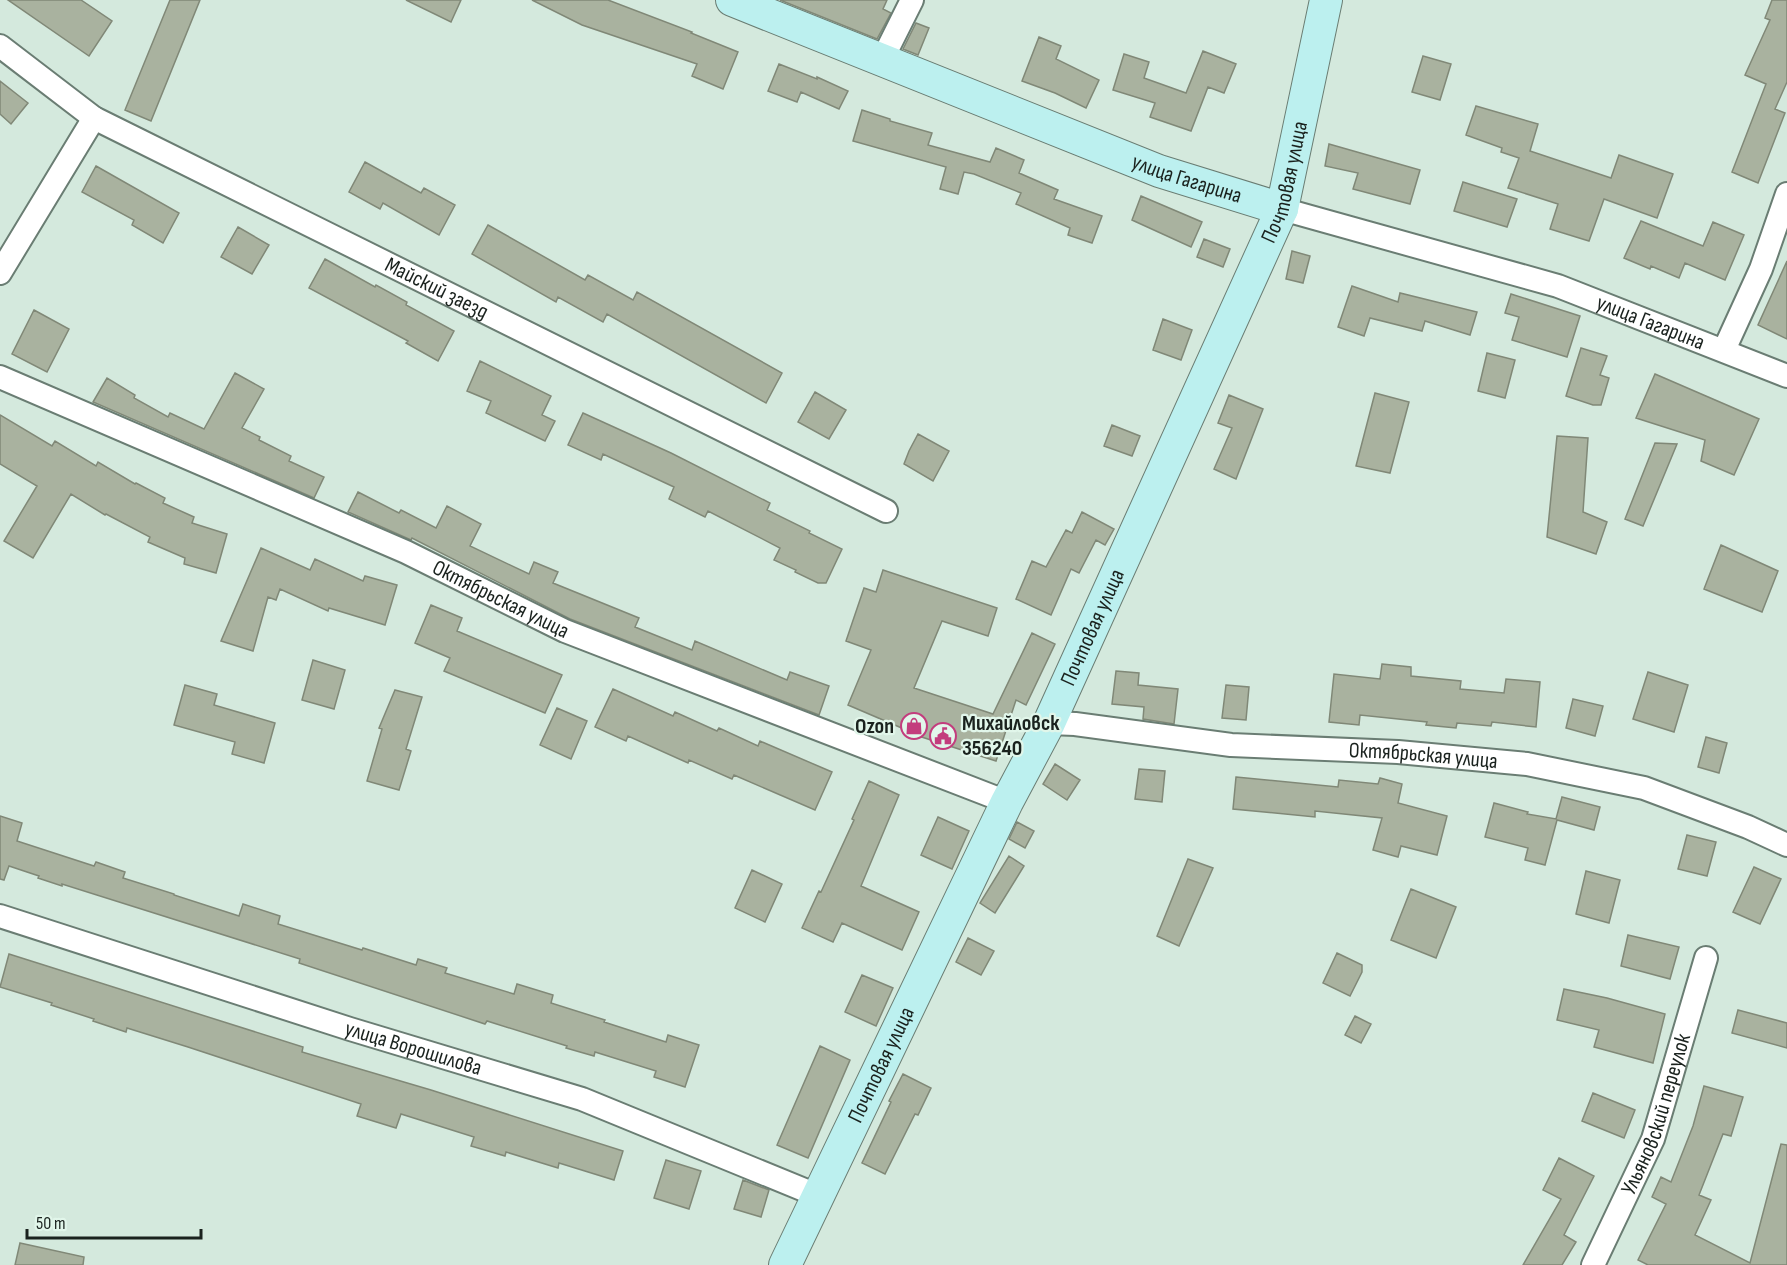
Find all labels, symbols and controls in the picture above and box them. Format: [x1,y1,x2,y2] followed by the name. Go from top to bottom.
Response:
[1255,119,1314,247] street label: Почтовая улица
[1128,148,1245,209] street label: улица Гагарина
[381,251,493,325] street label: Майский заезд
[1593,289,1709,356] street label: улица Гагарина
[428,554,574,644] street label: Октябрьская улица
[1054,565,1131,690] street label: Почтовая улица
[962,710,1060,762] place label: Михайловск 356240
[899,711,929,741] shop icon: Ozon
[855,713,894,740] place label: Ozon
[928,721,958,751] public building icon: Михайловск 356240
[1348,736,1499,775] street label: Октябрьская улица
[842,1003,920,1127] street label: Почтовая улица
[342,1015,485,1081] street label: улица Ворошилова
[1615,1030,1697,1199] street label: Ульяновский переулок
[27,1202,201,1240] scale bar
[36,1213,66,1234] text: 50 m

